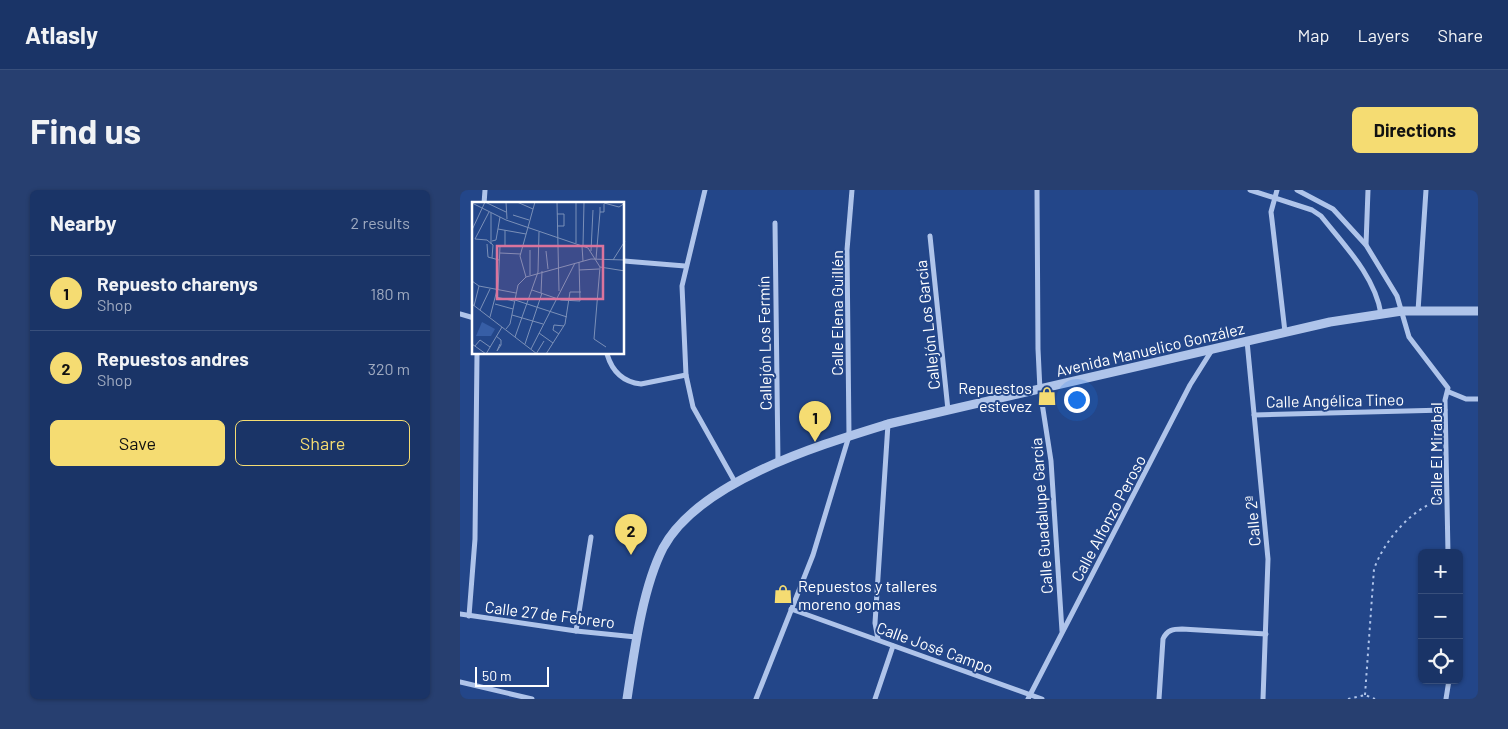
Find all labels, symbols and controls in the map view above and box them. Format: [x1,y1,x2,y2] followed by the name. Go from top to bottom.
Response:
[25,20,98,49] text: Atlasly
[1297,24,1329,46] text: Map
[1357,24,1410,46] text: Layers
[1438,24,1483,46] text: Share
[1352,107,1478,153] button: Directions
[30,109,141,151] text: Find us
[472,202,625,355] inset map
[50,210,116,235] text: Nearby
[351,213,410,232] text: 2 results
[827,250,846,376] street label: Calle Elena Guillén
[911,259,943,391] street label: Callejón Los García
[97,272,258,295] text: Repuesto charenys
[753,275,775,411] street label: Callejón Los Fermín
[63,284,69,303] text: 1
[371,284,410,303] text: 180 m
[97,295,132,314] text: Shop
[1054,318,1246,380] street label: Avenida Manuelico González
[97,347,249,370] text: Repuestos andres
[62,359,70,378] text: 2
[368,359,410,378] text: 320 m
[97,370,132,389] text: Shop
[958,378,1032,415] place label: Repuestos estevez
[1036,385,1058,407] shop icon: Repuestos estevez
[1064,387,1090,413] your location
[1266,389,1404,411] street label: Calle Angélica Tineo
[799,401,831,442] pin: 1
[1426,402,1445,506] street label: Calle El Mirabal
[50,420,225,466] button: Save
[235,420,410,466] button: Share
[1026,437,1056,595] street label: Calle Guadalupe García
[1067,452,1149,584] street label: Calle Alfonzo Peroso
[1240,495,1264,547] street label: Calle 2ª
[615,514,647,555] pin: 2
[1418,549,1463,684] map controls
[1418,549,1463,594] button: +
[798,576,937,613] place label: Repuestos y talleres moreno gomas
[772,583,794,605] shop icon: Repuestos y talleres moreno gomas
[1418,594,1463,639] button: −
[484,597,616,631] street label: Calle 27 de Febrero
[874,617,996,677] street label: Calle José Campo
[1418,639,1463,684] button: locate
[475,664,549,687] scale bar
[482,667,511,684] text: 50 m

